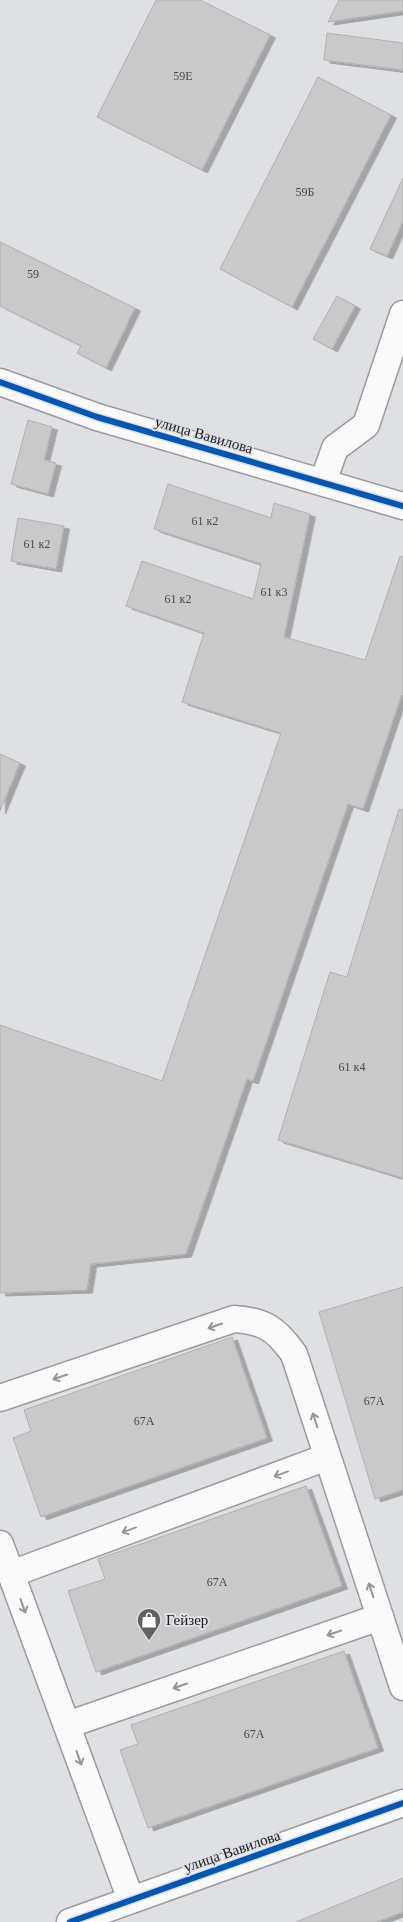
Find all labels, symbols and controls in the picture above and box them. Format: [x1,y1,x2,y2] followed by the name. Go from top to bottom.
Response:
[173,69,193,83] house number: 59Е
[296,185,315,199] house number: 59Б
[27,267,39,281] house number: 59
[153,413,255,457] street label: улица Вавилова
[192,514,218,528] house number: 61 к2
[24,537,50,551] house number: 61 к2
[261,585,287,599] house number: 61 к3
[165,592,191,606] house number: 61 к2
[339,1060,365,1074] house number: 61 к4
[207,1322,223,1331] one-way arrow
[53,1373,69,1383] one-way arrow
[364,1394,385,1408] house number: 67А
[310,1412,319,1428] one-way arrow
[134,1414,155,1428] house number: 67А
[274,1470,290,1479] one-way arrow
[122,1526,137,1535] one-way arrow
[207,1575,228,1589] house number: 67А
[366,1583,376,1599] one-way arrow
[19,1597,28,1613] one-way arrow
[136,1607,162,1641] shop icon: Гейзер
[166,1612,208,1628] place label: Гейзер
[327,1629,342,1638] one-way arrow
[173,1682,189,1691] one-way arrow
[244,1727,265,1741] house number: 67А
[75,1750,84,1765] one-way arrow
[182,1827,283,1875] street label: улица Вавилова

